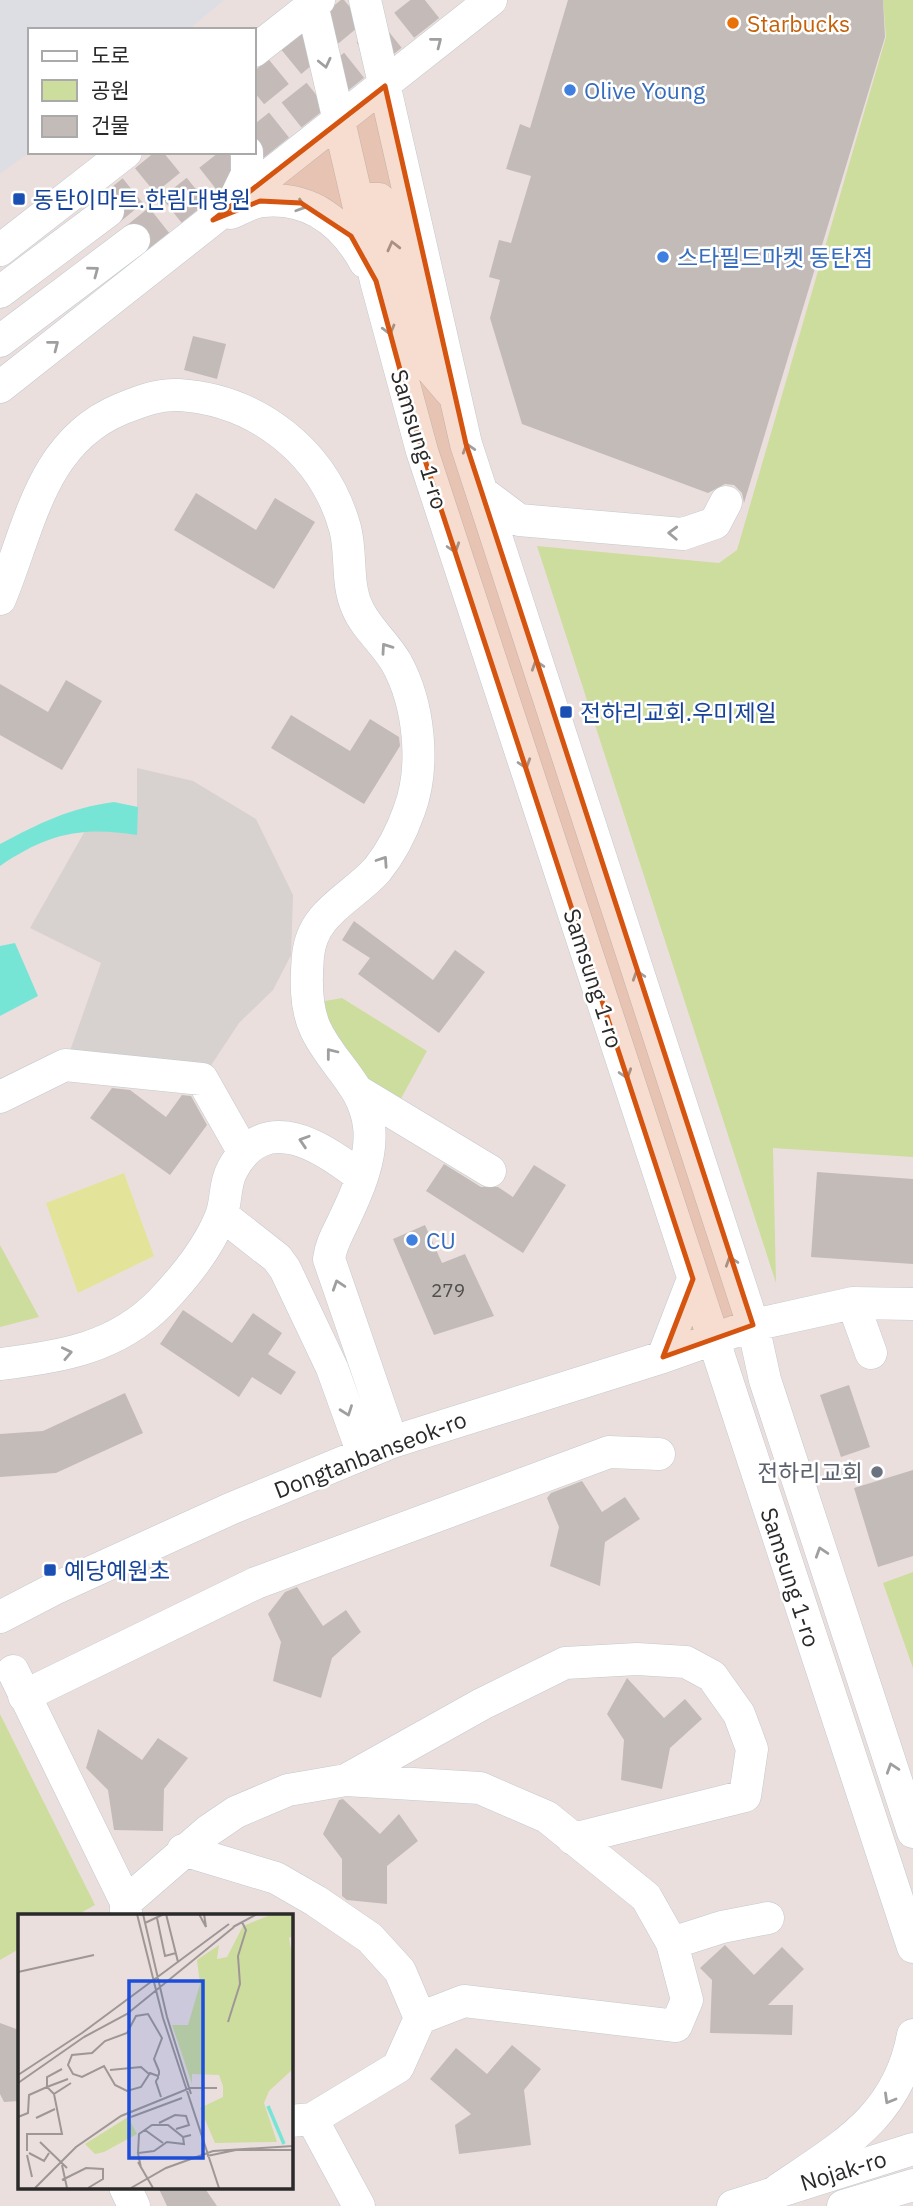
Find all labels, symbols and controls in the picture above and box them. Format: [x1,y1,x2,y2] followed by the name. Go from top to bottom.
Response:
[747,8,850,38] place label: Starbucks
[725,15,741,31] marker: Starbucks
[28,28,256,154] legend
[430,38,442,51] one-way arrow
[91,41,130,69] text: 도로
[317,57,331,69] one-way arrow
[584,75,705,105] place label: Olive Young
[91,76,130,104] text: 공원
[562,82,578,98] marker: Olive Young
[91,111,130,139] text: 건물
[33,184,251,214] place label: 동탄이마트.한림대병원
[11,191,27,207] marker: 동탄이마트.한림대병원
[295,198,307,212] one-way arrow
[387,240,401,252] one-way arrow
[677,242,873,272] place label: 스타필드마켓 동탄점
[655,249,671,265] marker: 스타필드마켓 동탄점
[86,266,99,279] one-way arrow
[380,324,395,336] one-way arrow
[46,341,58,354] one-way arrow
[384,365,456,513] street label: Samsung 1-ro
[462,443,477,455] one-way arrow
[667,525,678,540] one-way arrow
[446,541,460,554] one-way arrow
[382,643,394,656] one-way arrow
[531,659,545,672] one-way arrow
[580,697,777,727] place label: 전하리교회.우미제일
[558,704,574,720] marker: 전하리교회.우미제일
[516,758,531,770] one-way arrow
[374,856,387,869] one-way arrow
[557,905,631,1051] street label: Samsung 1-ro
[632,969,646,981] one-way arrow
[327,1048,339,1061] one-way arrow
[617,1067,632,1079] one-way arrow
[298,1135,310,1150] one-way arrow
[426,1225,456,1255] place label: CU
[404,1232,420,1248] marker: CU
[725,1255,740,1267] one-way arrow
[431,1278,465,1302] house number: 279
[331,1279,346,1291] one-way arrow
[61,1347,73,1362] one-way arrow
[269,1403,471,1505] street label: Dongtanbanseok-ro
[339,1405,353,1417] one-way arrow
[757,1457,863,1487] place label: 전하리교회
[869,1464,885,1480] marker: 전하리교회
[754,1504,828,1650] street label: Samsung 1-ro
[815,1546,829,1558] one-way arrow
[64,1555,170,1585] place label: 예당예원초
[42,1562,58,1578] marker: 예당예원초
[886,1762,900,1774] one-way arrow
[18,1914,292,2188] inset map
[884,2091,897,2104] one-way arrow
[796,2143,890,2197] street label: Nojak-ro

